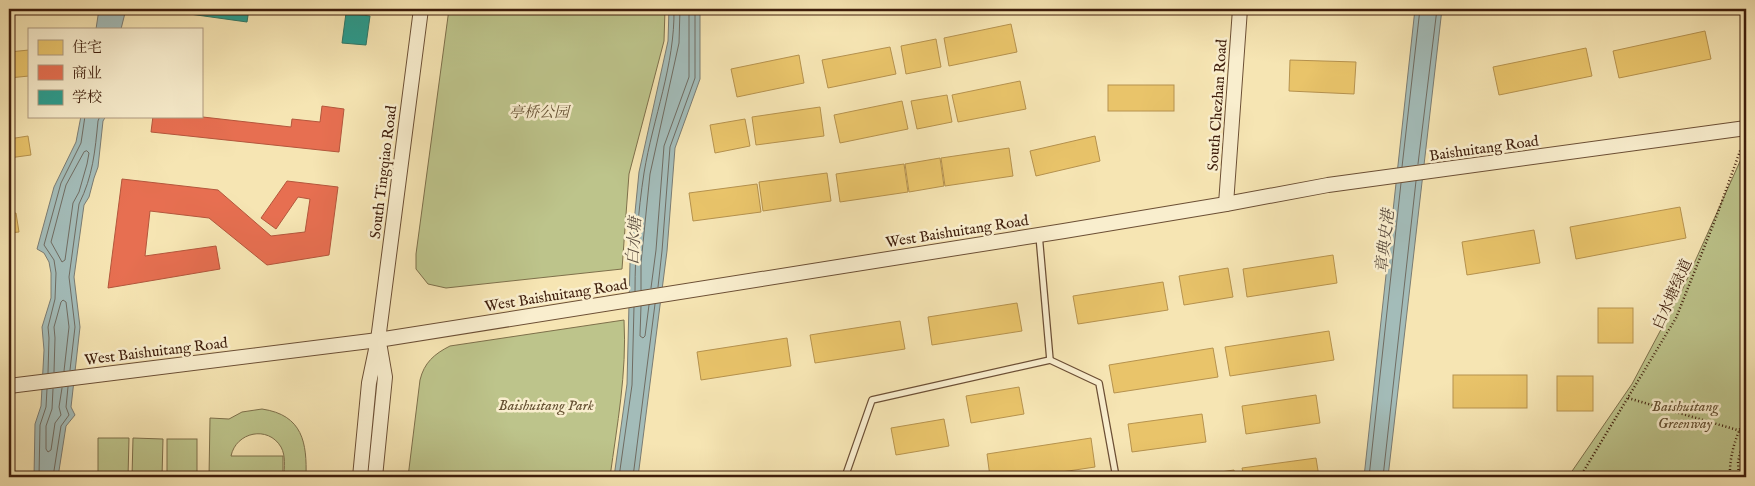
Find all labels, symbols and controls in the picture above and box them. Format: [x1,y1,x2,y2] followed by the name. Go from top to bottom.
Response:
[28,28,202,118] legend
[72,38,102,57] text: 住宅
[1203,38,1232,172] street label: South Chezhan Road
[72,64,102,83] text: 商业
[72,88,102,107] text: 学校
[366,103,401,240] street label: South Tingqiao Road
[509,103,571,122] park label: 亭桥公园
[1428,131,1541,166] street label: Baishuitang Road
[1373,206,1399,274] water label: 章典史港
[884,211,1031,252] street label: West Baishuitang Road
[623,214,647,266] water label: 白水塘
[1649,256,1696,332] street label: 白水塘绿道
[483,275,630,316] street label: West Baishuitang Road
[83,333,230,370] street label: West Baishuitang Road
[498,396,594,416] park label: Baishuitang Park
[1652,397,1719,433] park label: Baishuitang Greenway

